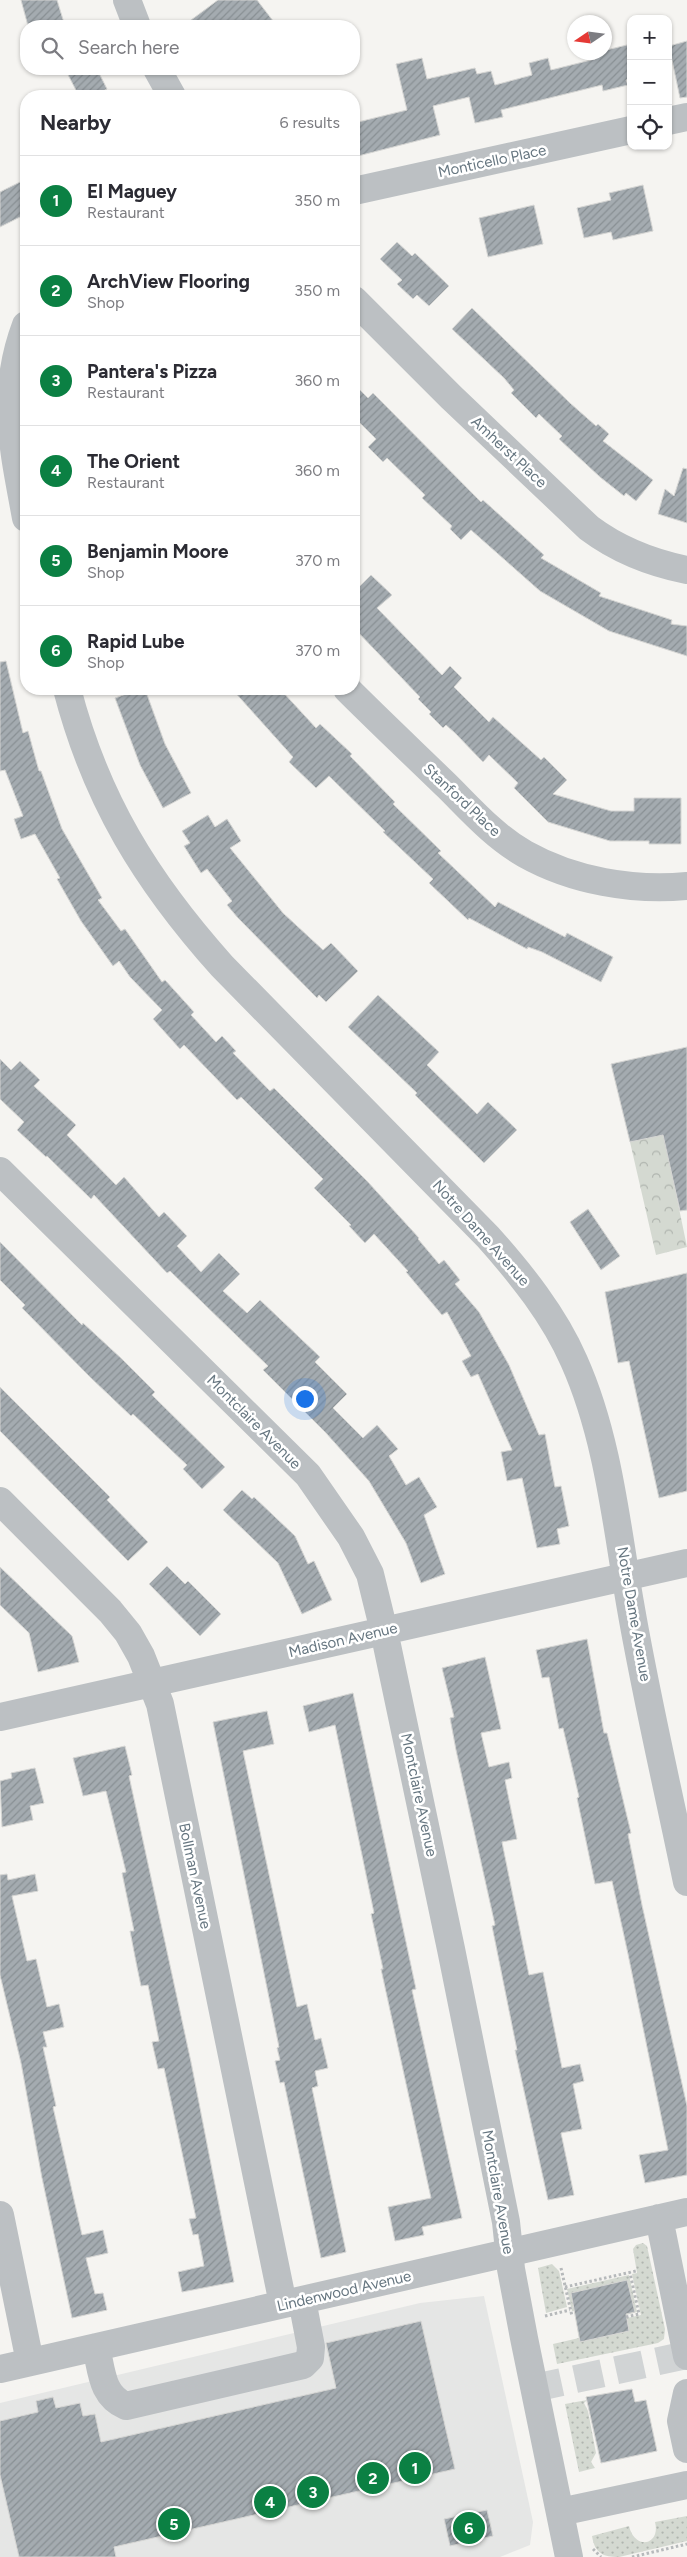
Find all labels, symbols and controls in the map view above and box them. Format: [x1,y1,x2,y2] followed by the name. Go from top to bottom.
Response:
[567,15,612,60] north arrow
[627,15,672,150] map controls
[627,15,672,60] button: +
[20,20,360,75] search box
[38,34,66,62] icon: search
[78,36,180,59] text: Search here
[627,60,672,105] button: −
[627,105,672,150] button: locate
[40,110,111,135] text: Nearby
[279,113,340,132] text: 6 results
[436,141,548,181] street label: Monticello Place
[87,180,177,203] text: El Maguey
[53,191,59,210] text: 1
[294,191,340,210] text: 350 m
[87,203,165,222] text: Restaurant
[87,270,250,293] text: ArchView Flooring
[51,281,61,300] text: 2
[294,281,340,300] text: 350 m
[87,293,125,312] text: Shop
[87,360,217,383] text: Pantera's Pizza
[52,371,60,390] text: 3
[294,371,340,390] text: 360 m
[87,383,165,402] text: Restaurant
[467,412,551,492] street label: Amherst Place
[87,450,180,473] text: The Orient
[51,461,61,480] text: 4
[294,461,340,480] text: 360 m
[87,473,165,492] text: Restaurant
[87,540,229,563] text: Benjamin Moore
[51,551,61,570] text: 5
[295,551,340,570] text: 370 m
[87,563,125,582] text: Shop
[87,630,184,653] text: Rapid Lube
[51,641,61,660] text: 6
[295,641,340,660] text: 370 m
[87,653,125,672] text: Shop
[420,760,504,840] street label: Stanford Place
[429,1176,533,1290] street label: Notre Dame Avenue
[203,1371,305,1473] street label: Montclaire Avenue
[292,1386,318,1412] your location
[613,1545,655,1683] street label: Notre Dame Avenue
[287,1619,399,1661] street label: Madison Avenue
[397,1732,441,1858] street label: Montclaire Avenue
[175,1821,215,1931] street label: Bollman Avenue
[478,2129,518,2255] street label: Montclaire Avenue
[275,2267,413,2315] street label: Lindenwood Avenue
[399,2449,431,2487] pin: 1
[357,2459,389,2497] pin: 2
[297,2473,329,2511] pin: 3
[254,2483,286,2521] pin: 4
[158,2505,190,2543] pin: 5
[453,2509,485,2547] pin: 6

